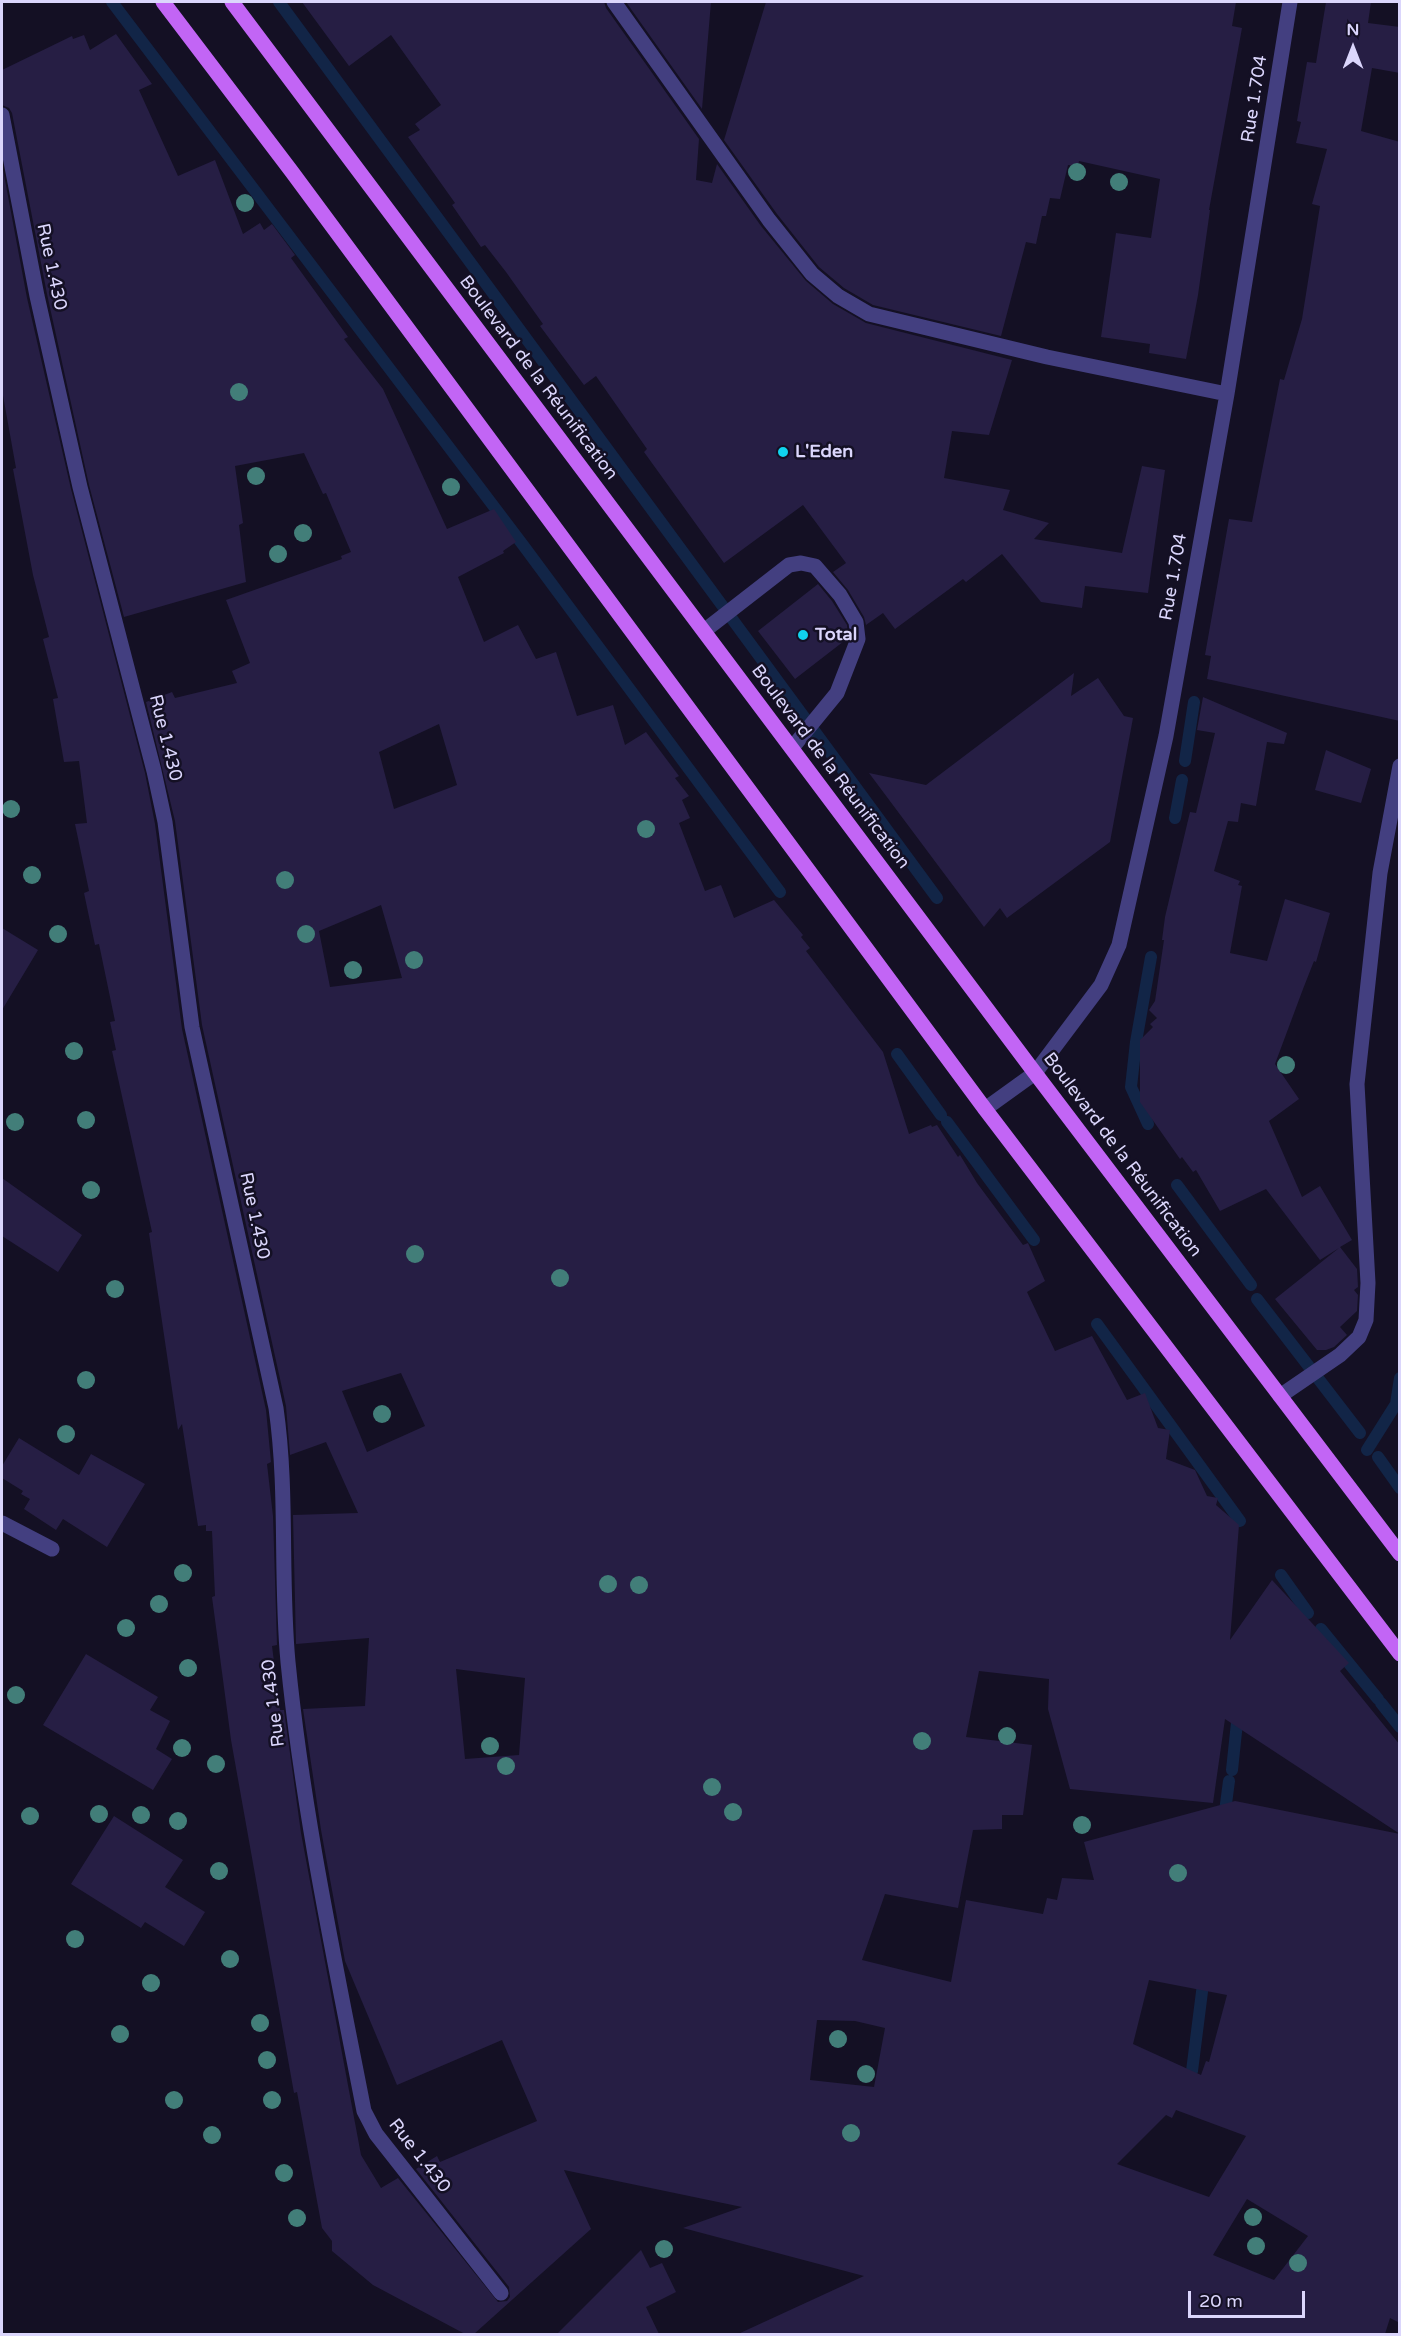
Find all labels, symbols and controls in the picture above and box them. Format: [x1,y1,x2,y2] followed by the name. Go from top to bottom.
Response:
[1323,18,1383,78] north arrow
[1347,20,1359,40] text: N
[1237,54,1273,144] street label: Rue 1.704
[31,222,71,312] street label: Rue 1.430
[454,272,622,484] street label: Boulevard de la Réunification
[795,441,853,463] place label: L'Eden
[776,445,790,459] marker: L'Eden
[1156,532,1192,622] street label: Rue 1.704
[815,624,857,646] place label: Total
[796,628,810,642] marker: Total
[746,661,914,873] street label: Boulevard de la Réunification
[144,693,186,783] street label: Rue 1.430
[1038,1049,1206,1261] street label: Boulevard de la Réunification
[234,1171,274,1261] street label: Rue 1.430
[258,1658,290,1748] street label: Rue 1.430
[383,2115,455,2197] street label: Rue 1.430
[1191,2279,1308,2317] scale bar
[1199,2290,1243,2312] text: 20 m

